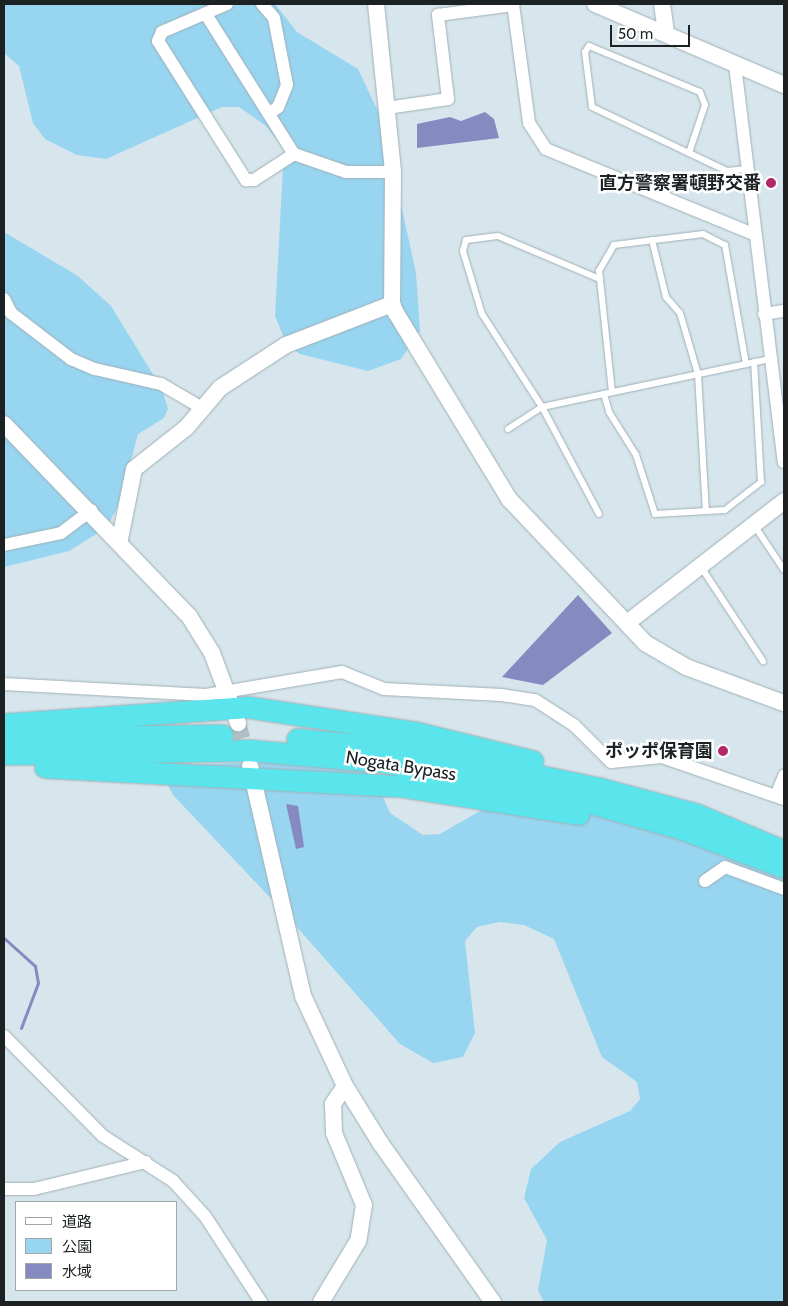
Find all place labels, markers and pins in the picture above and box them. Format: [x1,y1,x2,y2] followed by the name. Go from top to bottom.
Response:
[599,172,761,194] place label: 直方警察署頓野交番
[765,177,777,189] marker: 直方警察署頓野交番
[605,740,713,762] place label: ポッポ保育園
[717,745,729,757] marker: ポッポ保育園

